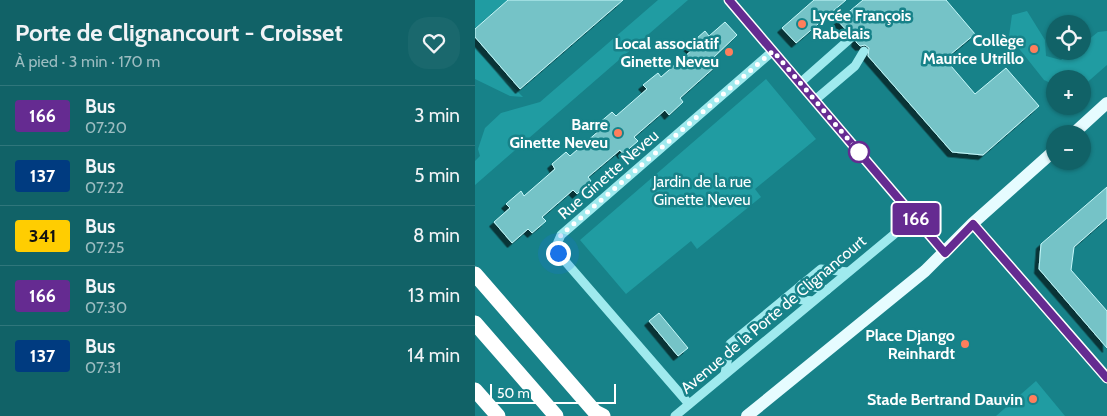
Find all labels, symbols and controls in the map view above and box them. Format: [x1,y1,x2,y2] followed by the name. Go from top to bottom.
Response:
[812,6,912,43] place label: Lycée François Rabelais
[1046,15,1091,170] map controls
[1046,15,1091,60] button: locate
[408,17,460,69] button: heart
[15,18,343,47] text: Porte de Clignancourt - Croisset
[796,18,808,30] marker: Lycée François Rabelais
[922,31,1024,68] place label: Collège Maurice Utrillo
[615,34,720,71] place label: Local associatif Ginette Neveu
[1028,43,1040,55] marker: Collège Maurice Utrillo
[723,46,735,58] marker: Local associatif Ginette Neveu
[15,52,160,71] text: À pied · 3 min · 170 m
[1046,70,1091,115] button: +
[85,95,115,118] text: Bus
[414,104,460,127] text: 3 min
[29,105,56,127] text: 166
[510,115,608,152] place label: Barre Ginette Neveu
[85,118,127,137] text: 07:20
[1046,125,1091,170] button: −
[554,126,662,223] street label: Rue Ginette Neveu
[612,127,624,139] marker: Barre Ginette Neveu
[848,141,870,163] unlabelled marker
[85,155,115,178] text: Bus
[414,164,460,187] text: 5 min
[30,165,55,187] text: 137
[652,172,751,209] park label: Jardin de la rue Ginette Neveu
[85,178,124,197] text: 07:22
[887,203,945,235] line badge: 166
[903,208,929,230] text: 166
[85,215,115,238] text: Bus
[413,224,460,247] text: 8 min
[29,225,56,247] text: 341
[677,231,870,398] street label: Avenue de la Porte de Clignancourt
[85,238,124,257] text: 07:25
[546,241,571,266] your location
[85,275,115,298] text: Bus
[408,284,460,307] text: 13 min
[29,285,56,307] text: 166
[85,298,127,317] text: 07:30
[865,326,955,363] place label: Place Django Reinhardt
[85,335,115,358] text: Bus
[959,338,971,350] marker: Place Django Reinhardt
[407,344,460,367] text: 14 min
[30,345,55,367] text: 137
[85,358,121,377] text: 07:31
[490,381,616,404] scale bar
[497,384,530,402] text: 50 m
[867,390,1023,409] place label: Stade Bertrand Dauvin
[1027,393,1039,405] marker: Stade Bertrand Dauvin

